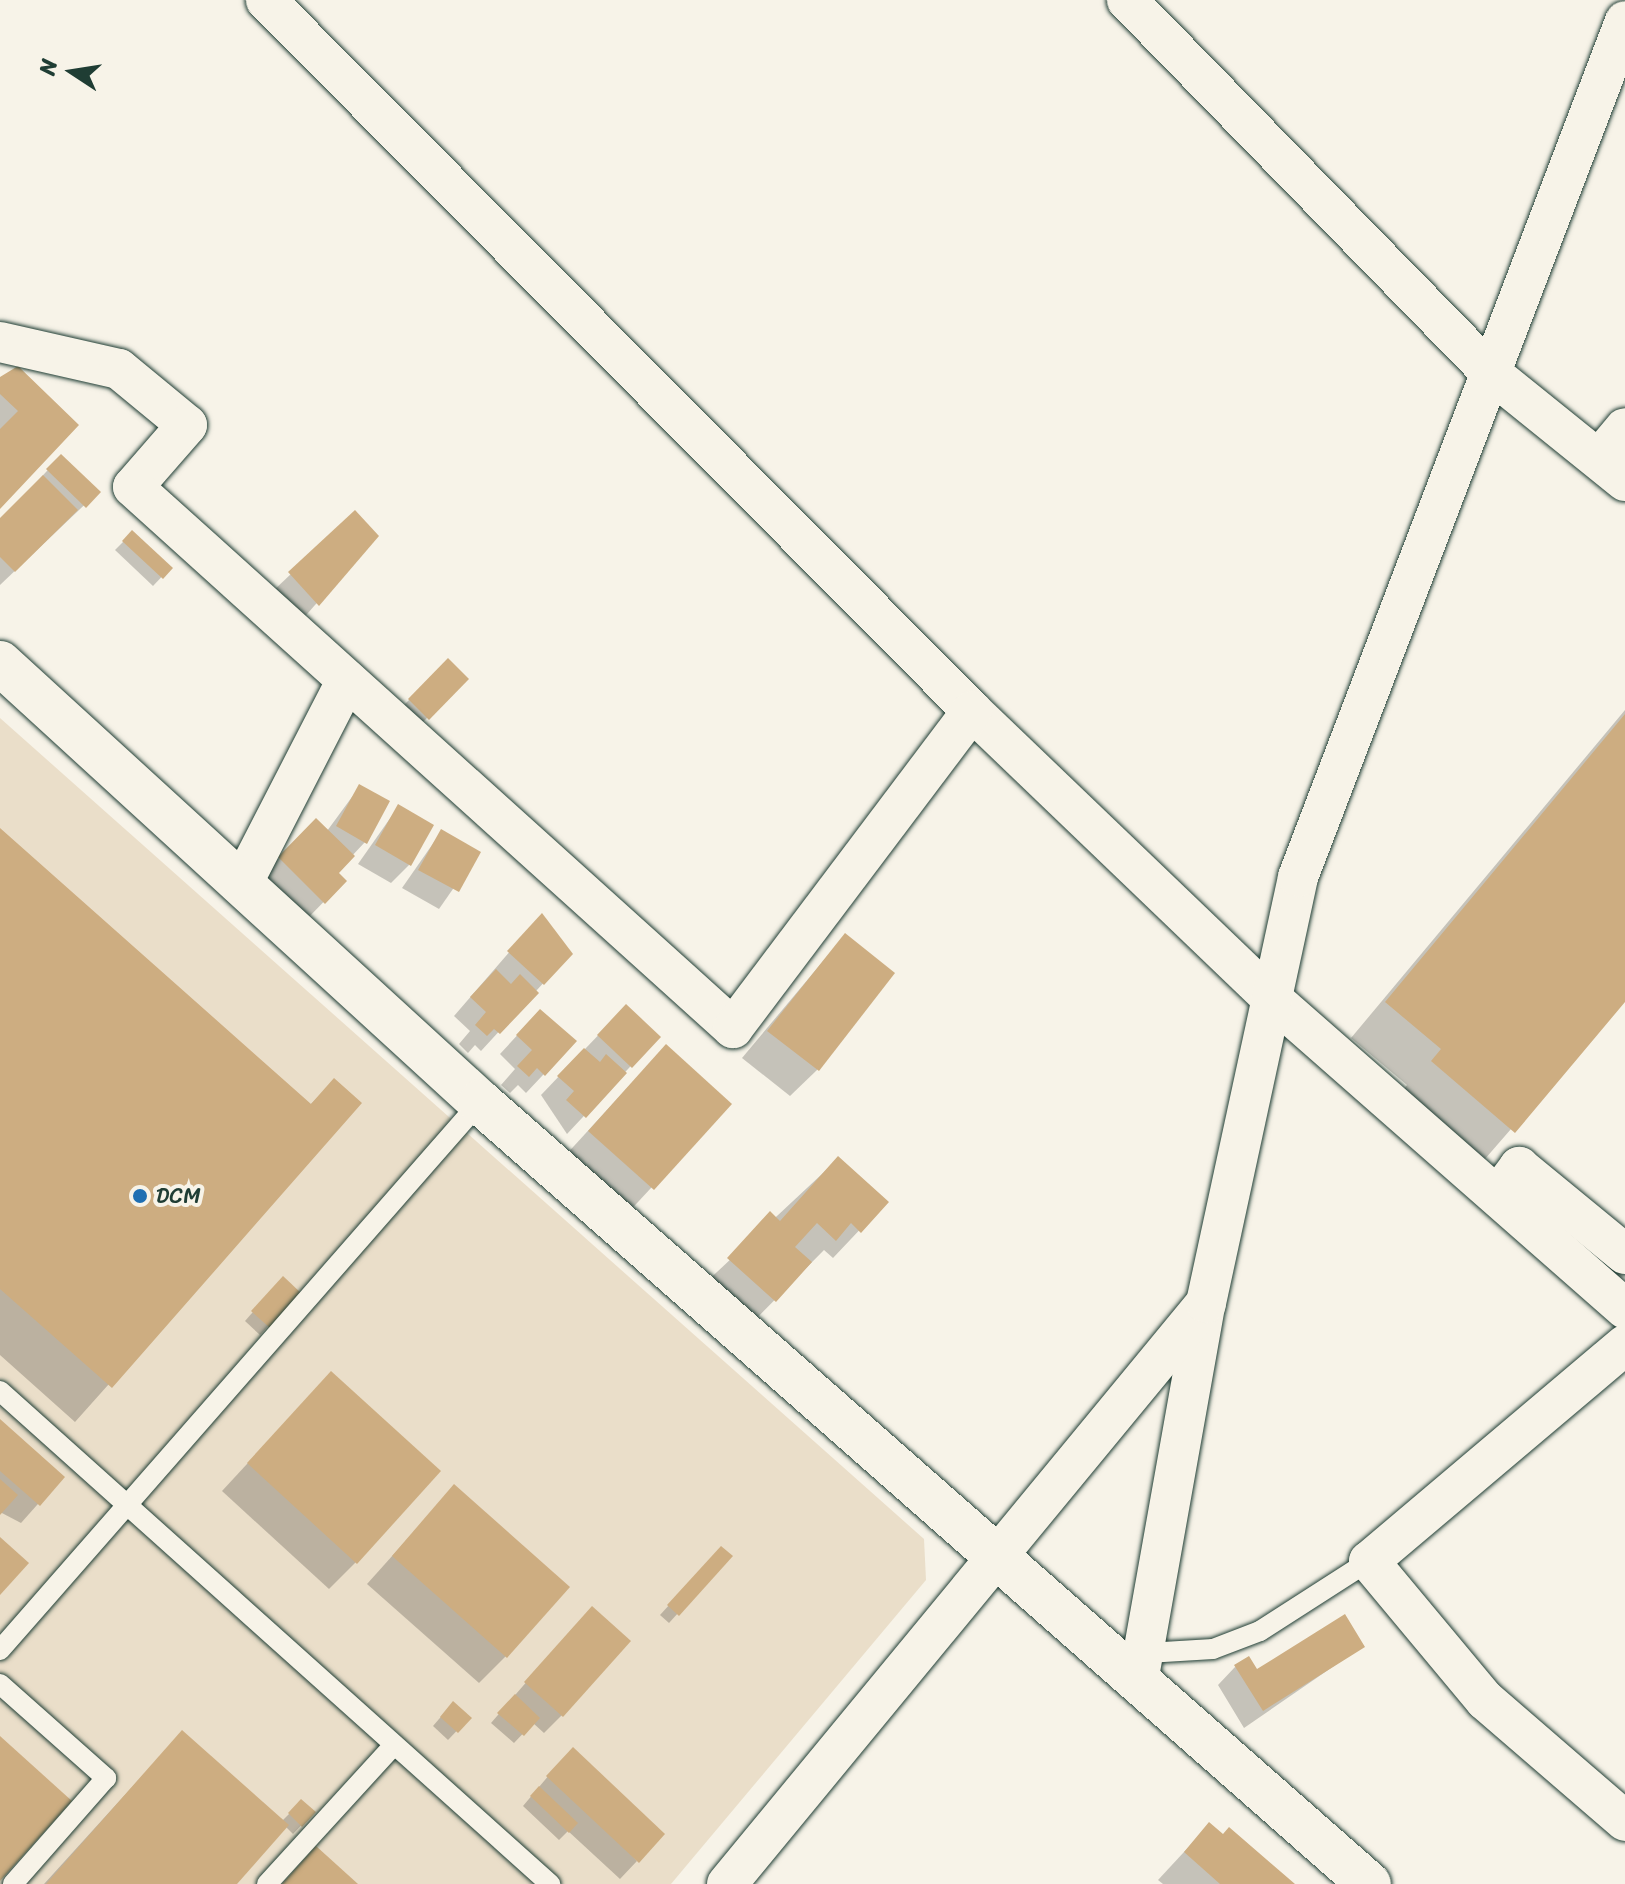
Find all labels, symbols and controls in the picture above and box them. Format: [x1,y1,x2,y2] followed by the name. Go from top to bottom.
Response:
[32,32,112,112] north arrow
[27,55,69,78] text: N
[156,1183,201,1209] place label: DCM
[131,1187,149,1205] marker: DCM

